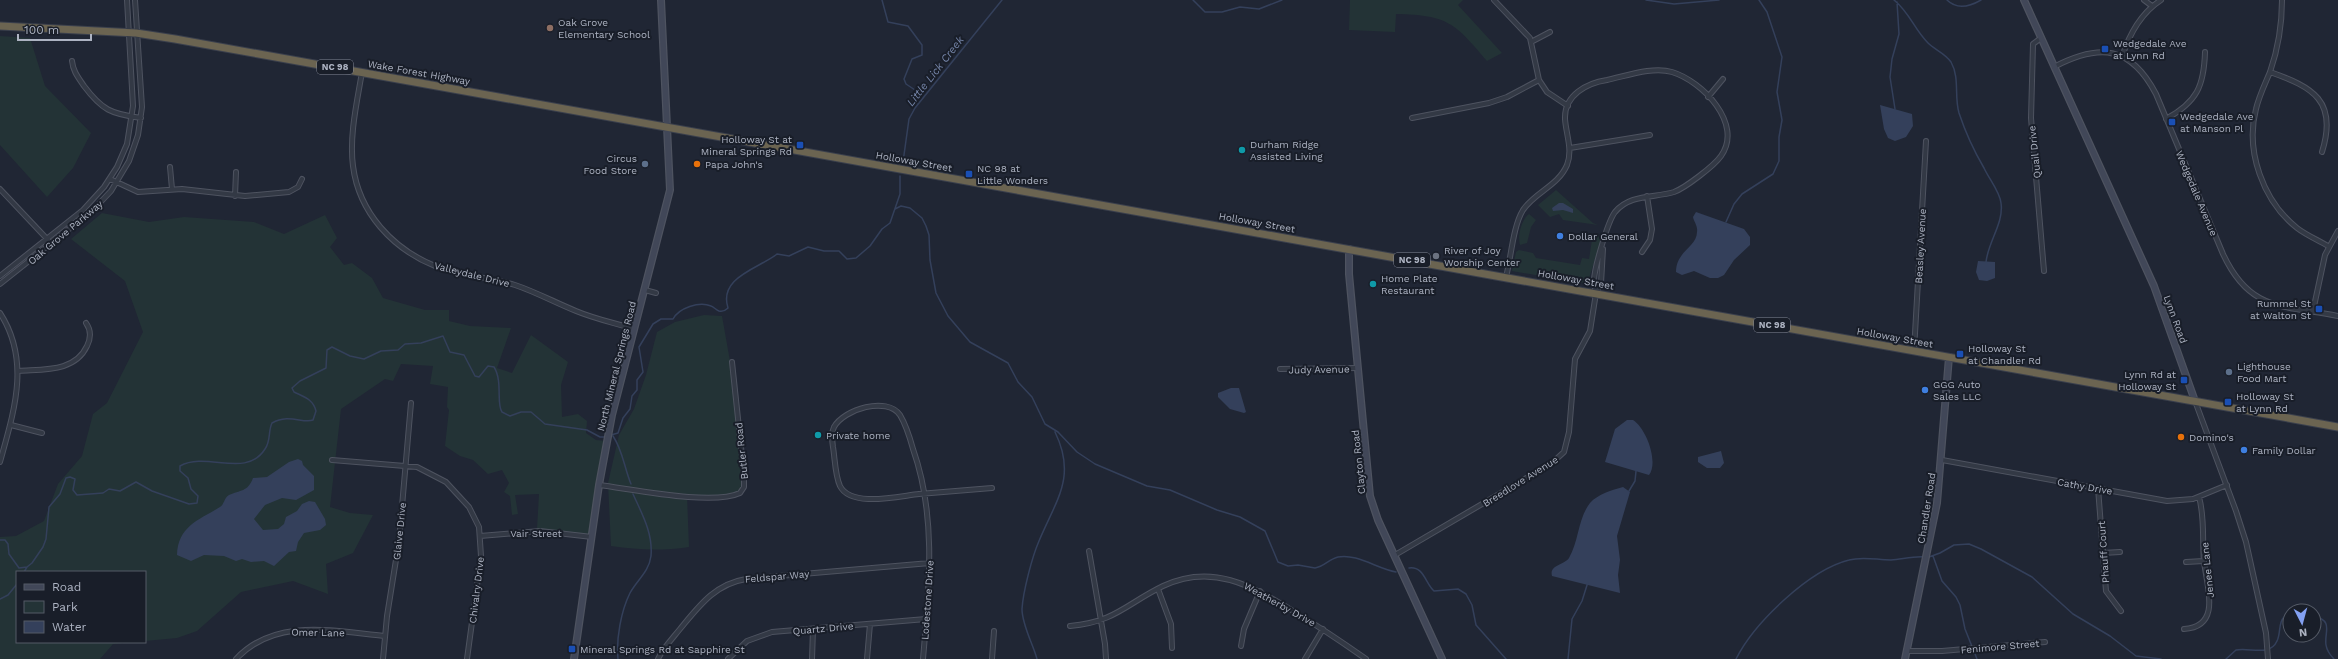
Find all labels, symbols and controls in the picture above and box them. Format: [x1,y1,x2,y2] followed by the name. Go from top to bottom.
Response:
[18,16,91,42] scale bar
[558,17,650,40] place label: Oak Grove Elementary School
[24,23,59,37] text: 100 m
[545,23,555,33] marker: Oak Grove Elementary School
[904,33,967,109] water label: Little Lick Creek
[2113,38,2187,61] place label: Wedgedale Ave at Lynn Rd
[2100,44,2110,54] marker: Wedgedale Ave at Lynn Rd
[367,58,472,87] street label: Wake Forest Highway
[317,60,353,74] road number: NC 98
[2180,111,2254,134] place label: Wedgedale Ave at Manson Pl
[2167,117,2177,127] marker: Wedgedale Ave at Manson Pl
[2026,125,2043,179] street label: Quail Drive
[701,134,793,157] place label: Holloway St at Mineral Springs Rd
[1250,139,1323,162] place label: Durham Ridge Assisted Living
[795,140,805,150] marker: Holloway St at Mineral Springs Rd
[1237,145,1247,155] marker: Durham Ridge Assisted Living
[875,149,954,174] street label: Holloway Street
[2174,149,2220,238] street label: Wedgedale Avenue
[583,153,637,176] place label: Circus Food Store
[640,159,650,169] marker: Circus Food Store
[692,159,702,169] marker: Papa John's
[705,159,763,170] place label: Papa John's
[977,163,1048,186] place label: NC 98 at Little Wonders
[964,169,974,179] marker: NC 98 at Little Wonders
[26,197,105,267] street label: Oak Grove Parkway
[1913,208,1928,284] street label: Beasley Avenue
[1218,210,1297,235] street label: Holloway Street
[1555,231,1565,241] marker: Dollar General
[1568,231,1638,242] place label: Dollar General
[1444,245,1520,268] place label: River of Joy Worship Center
[1431,251,1441,261] marker: River of Joy Worship Center
[1394,253,1430,267] road number: NC 98
[433,260,511,289] street label: Valleydale Drive
[1537,267,1616,292] street label: Holloway Street
[1381,273,1438,296] place label: Home Plate Restaurant
[1368,279,1378,289] marker: Home Plate Restaurant
[2162,294,2189,345] street label: Lynn Road
[2250,298,2312,321] place label: Rummel St at Walton St
[595,300,638,432] street label: North Mineral Springs Road
[2314,304,2324,314] marker: Rummel St at Walton St
[1754,318,1790,332] road number: NC 98
[1856,325,1935,350] street label: Holloway Street
[1968,343,2041,366] place label: Holloway St at Chandler Rd
[1955,349,1965,359] marker: Holloway St at Chandler Rd
[2237,361,2291,384] place label: Lighthouse Food Mart
[1288,363,1350,376] street label: Judy Avenue
[2224,367,2234,377] marker: Lighthouse Food Mart
[2118,369,2177,392] place label: Lynn Rd at Holloway St
[2179,375,2189,385] marker: Lynn Rd at Holloway St
[1933,379,1981,402] place label: GGG Auto Sales LLC
[1920,385,1930,395] marker: GGG Auto Sales LLC
[2236,391,2295,414] place label: Holloway St at Lynn Rd
[2223,397,2233,407] marker: Holloway St at Lynn Rd
[733,422,750,480] street label: Butler Road
[1350,429,1367,495] street label: Clayton Road
[813,430,823,440] marker: Private home
[826,430,890,441] place label: Private home
[2176,432,2186,442] marker: Domino's
[2189,432,2234,443] place label: Domino's
[2239,445,2249,455] marker: Family Dollar
[2252,445,2316,456] place label: Family Dollar
[1481,454,1560,509] street label: Breedlove Avenue
[1915,472,1938,544] street label: Chandler Road
[2057,476,2114,497] street label: Cathy Drive
[391,501,408,560] street label: Glaive Drive
[2096,520,2111,583] street label: Phauff Court
[510,528,563,539] street label: Vair Street
[2199,541,2216,598] street label: Jenee Lane
[467,556,486,624] street label: Chivalry Drive
[919,560,936,640] street label: Lodestone Drive
[744,568,811,585] street label: Feldspar Way
[16,571,146,643] legend
[52,580,81,594] text: Road
[1242,580,1318,629] street label: Weatherby Drive
[52,600,78,614] text: Park
[2282,603,2322,643] north arrow
[52,620,87,634] text: Water
[792,620,854,637] street label: Quartz Drive
[2298,626,2308,639] text: N
[291,627,345,638] street label: Omer Lane
[1960,638,2041,655] street label: Fenimore Street
[567,644,577,654] marker: Mineral Springs Rd at Sapphire St
[580,644,746,655] place label: Mineral Springs Rd at Sapphire St

